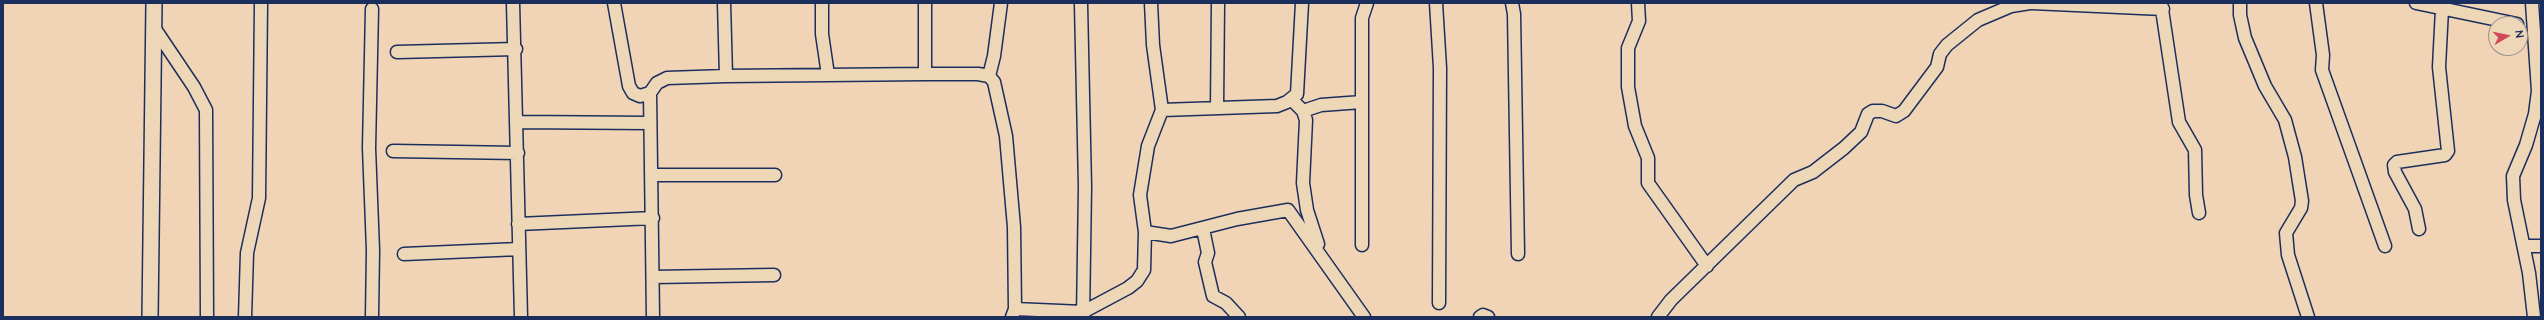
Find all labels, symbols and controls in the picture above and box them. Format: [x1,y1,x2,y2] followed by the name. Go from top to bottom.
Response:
[2488,16,2528,56] north arrow
[2511,30,2527,39] text: N

